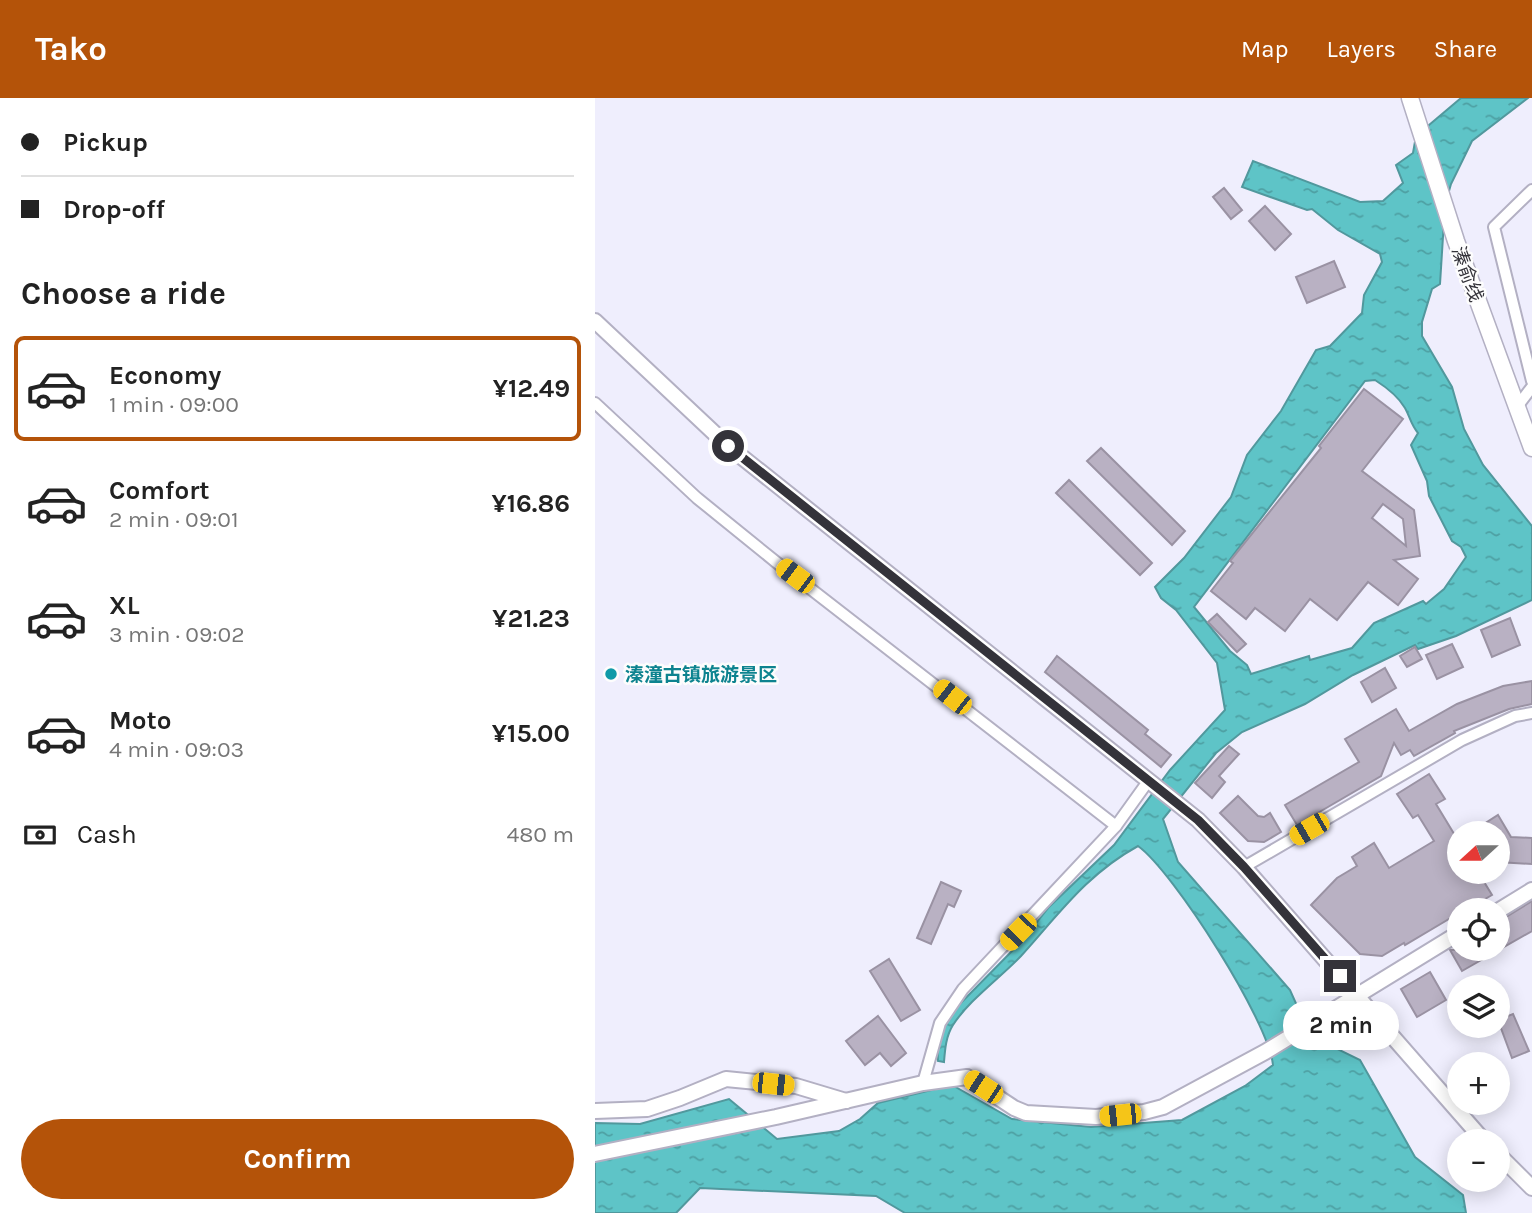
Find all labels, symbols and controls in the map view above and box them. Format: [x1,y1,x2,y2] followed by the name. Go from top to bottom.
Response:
[35,30,107,68] text: Tako
[1241,35,1289,63] text: Map
[1327,35,1396,63] text: Layers
[1434,35,1497,63] text: Share
[63,127,148,158] text: Pickup
[63,194,165,225] text: Drop-off
[1447,244,1487,305] street label: 溱俞线
[21,275,226,312] text: Choose a ride
[25,357,88,420] icon: car
[109,360,221,391] text: Economy
[493,373,570,404] text: ¥12.49
[109,391,239,418] text: 1 min · 09:00
[712,430,744,462] route start
[25,472,88,535] icon: car
[109,475,210,506] text: Comfort
[492,488,570,519] text: ¥16.86
[109,506,239,533] text: 2 min · 09:01
[772,555,819,597] car
[25,587,88,650] icon: car
[109,590,140,621] text: XL
[492,603,570,634] text: ¥21.23
[109,621,245,648] text: 3 min · 09:02
[625,664,777,686] place label: 溱潼古镇旅游景区
[603,666,619,682] marker: 溱潼古镇旅游景区
[929,676,976,718] car
[25,702,88,765] icon: car
[109,705,171,736] text: Moto
[492,718,570,749] text: ¥15.00
[109,736,244,763] text: 4 min · 09:03
[1286,809,1333,849] car
[21,816,59,854] icon: cash
[77,819,137,850] text: Cash
[506,821,574,848] text: 480 m
[1447,821,1510,884] north arrow
[1447,821,1510,1192] map controls
[1447,898,1510,961] button: locate
[996,910,1041,954] car
[1324,960,1356,992] route end
[1447,975,1510,1038] button: layers
[1282,1001,1398,1050] callout: 2 min
[1309,1012,1373,1039] text: 2 min
[1447,1052,1510,1115] button: +
[960,1067,1007,1107] car
[752,1071,795,1097] car
[1099,1102,1142,1128] car
[21,1119,574,1199] button: Confirm
[1447,1129,1510,1192] button: −

